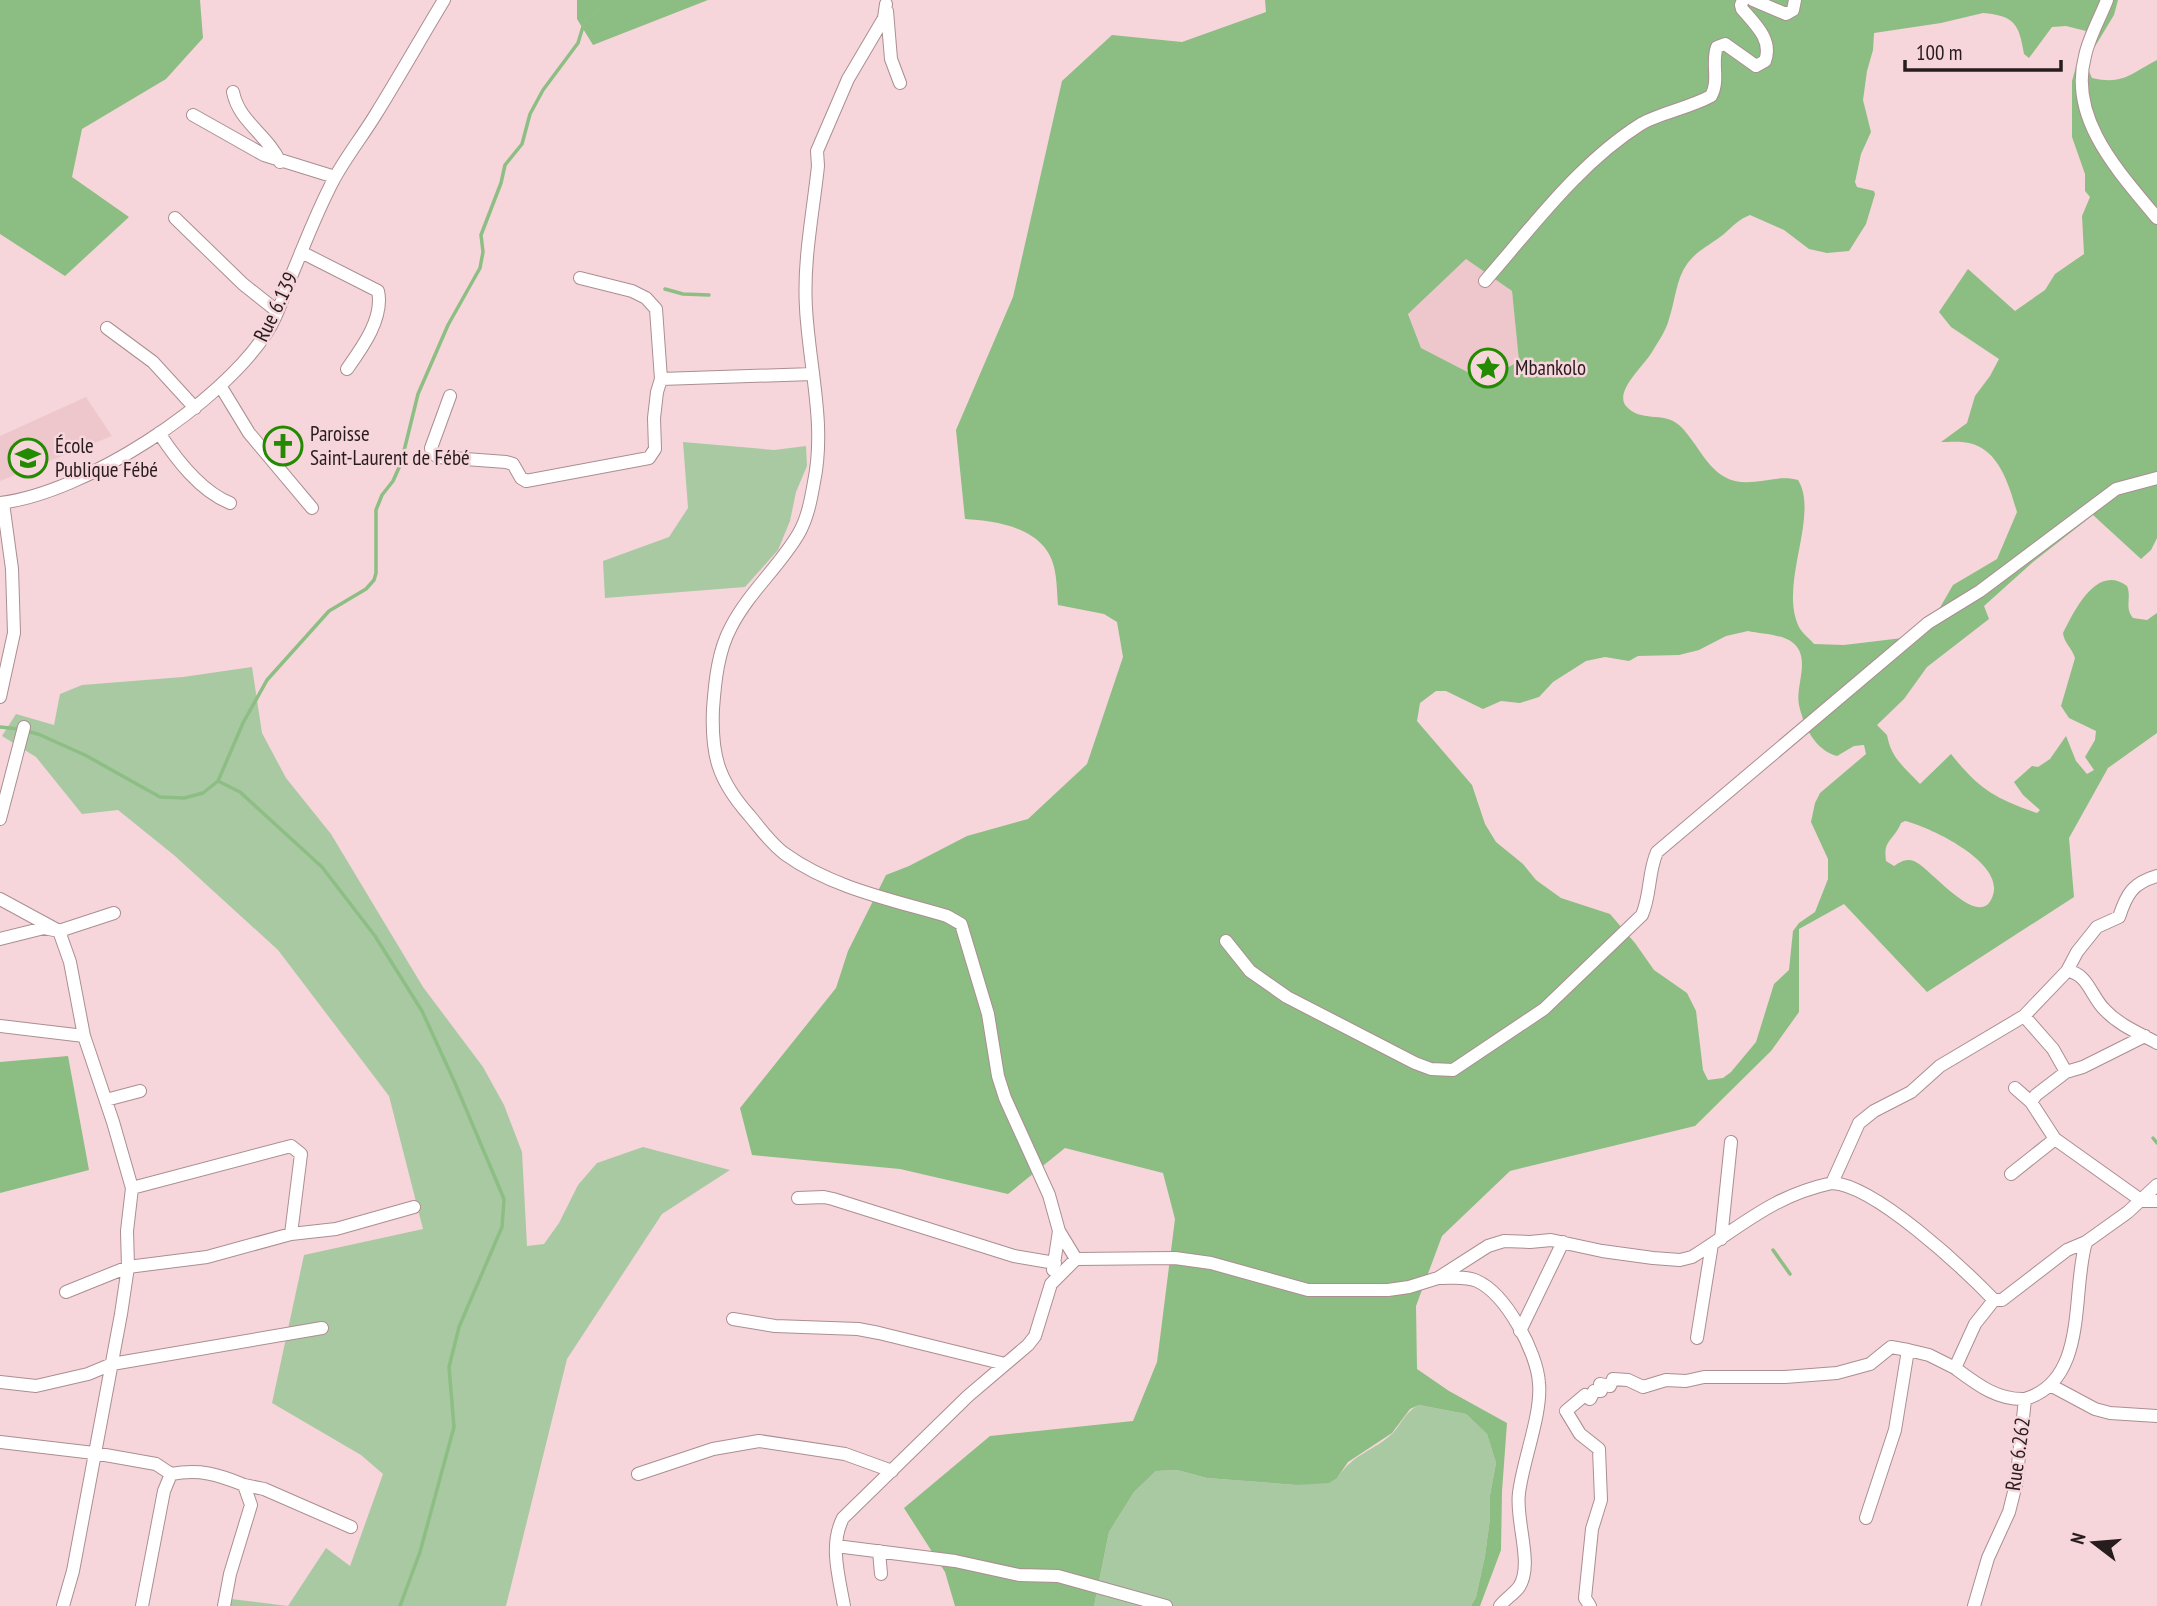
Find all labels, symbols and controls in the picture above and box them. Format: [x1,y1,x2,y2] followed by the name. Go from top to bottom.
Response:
[1905,28,2061,72] scale bar
[1916,39,1962,66] text: 100 m
[247,268,304,346] street label: Rue 6.139
[1467,347,1509,389] place icon: Mbankolo
[1515,354,1586,381] place label: Mbankolo
[310,420,470,471] place label: Paroisse Saint-Laurent de Fébé
[262,425,304,467] church icon: Paroisse Saint-Laurent de Fébé
[55,432,158,483] place label: École Publique Fébé
[7,437,49,479] school or university icon: École Publique Fébé
[1999,1415,2036,1492] street label: Rue 6.262
[2059,1508,2129,1578] north arrow
[2065,1530,2091,1547] text: N

